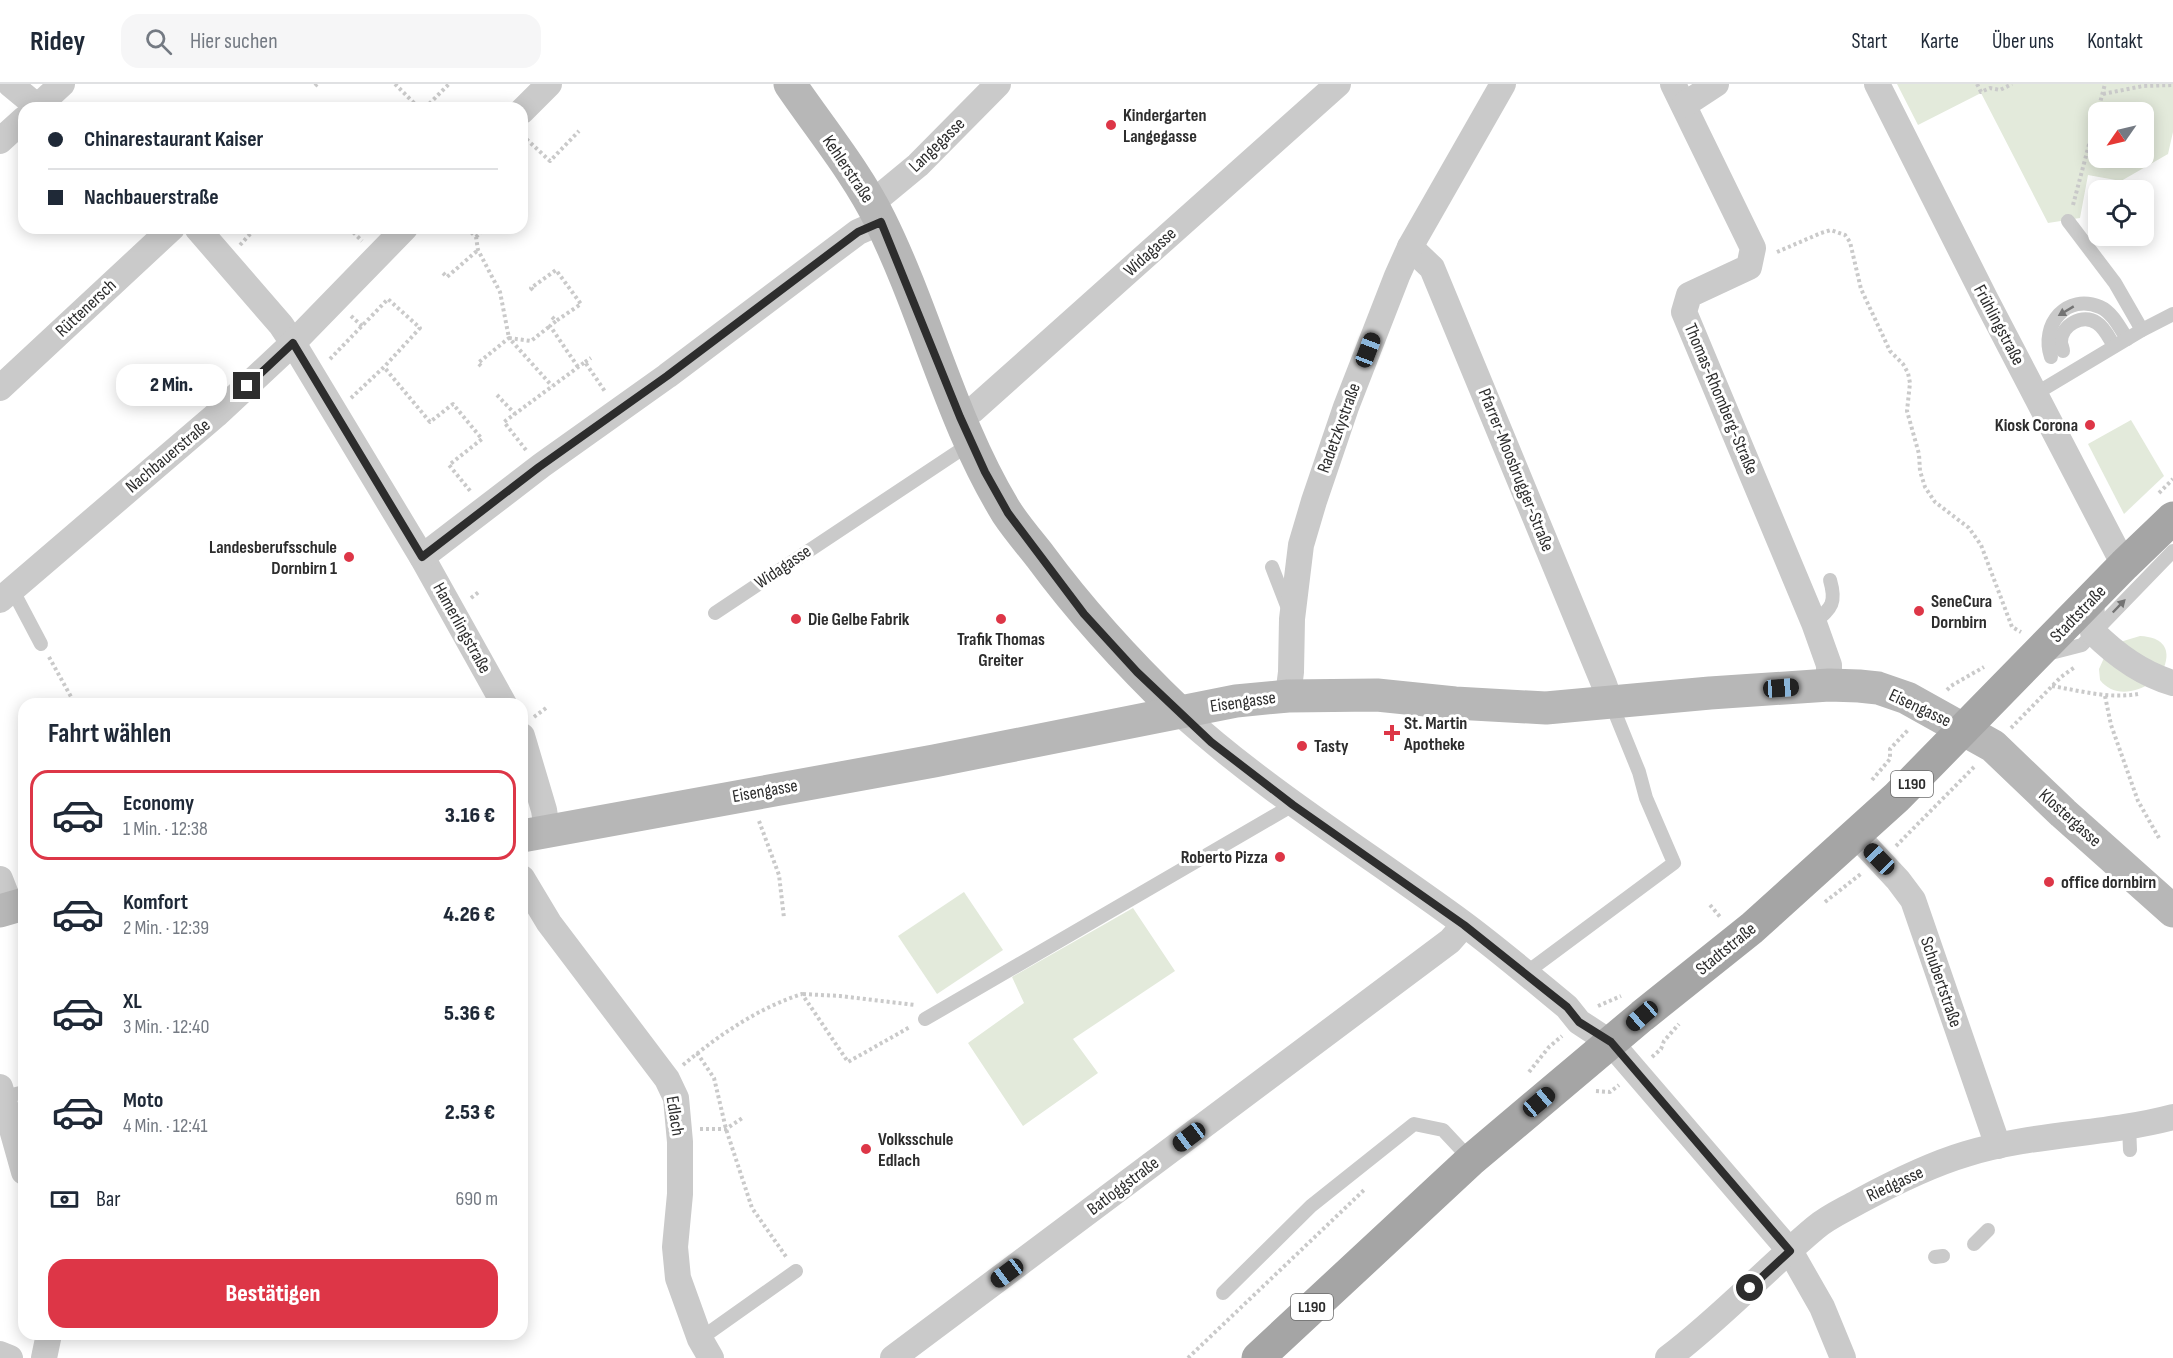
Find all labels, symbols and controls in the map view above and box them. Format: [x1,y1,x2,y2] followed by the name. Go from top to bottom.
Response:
[121,14,541,68] search box
[30,25,85,58] text: Ridey
[142,25,175,58] icon: search
[190,28,278,55] text: Hier suchen
[1851,29,1888,54] text: Start
[1921,29,1959,54] text: Karte
[1992,29,2054,54] text: Über uns
[2087,29,2143,54] text: Kontakt
[2088,102,2154,168] north arrow
[2088,102,2154,246] map controls
[1123,105,1206,147] place label: Kindergarten Langegasse
[905,113,969,177] street label: Langegasse
[1104,118,1118,132] marker: Kindergarten Langegasse
[84,126,263,153] text: Chinarestaurant Kaiser
[818,131,878,207] street label: Kehlerstraße
[2088,180,2154,246] button: locate
[84,184,219,211] text: Nachbauerstraße
[1119,223,1181,281] street label: Widagasse
[51,275,121,341] street label: Rüttenersch
[1969,281,2029,369] street label: Frühlingstraße
[2057,305,2074,316] one-way arrow
[1680,320,1762,478] street label: Thomas-Rhomberg-Straße
[1353,330,1383,370] car
[115,365,226,407] callout: 2 Min.
[233,372,260,399] route end
[150,373,193,397] text: 2 Min.
[1313,380,1365,476] street label: Radetzkystraße
[1474,385,1558,555] street label: Pfarrer-Moosbrugger-Straße
[122,415,214,497] street label: Nachbauerstraße
[1995,415,2078,436] place label: Kiosk Corona
[2083,418,2097,432] marker: Kiosk Corona
[209,537,337,579] place label: Landesberufsschule Dornbirn 1
[751,541,815,593] street label: Widagasse
[342,550,356,564] marker: Landesberufsschule Dornbirn 1
[428,579,496,677] street label: Hamerlingstraße
[2046,581,2110,647] street label: Stadtstraße
[1931,591,1992,633] place label: SeneCura Dornbirn
[2111,600,2125,614] one-way arrow
[1912,604,1926,618] marker: SeneCura Dornbirn
[808,609,910,630] place label: Die Gelbe Fabrik
[789,612,803,626] marker: Die Gelbe Fabrik
[994,612,1008,626] marker: Trafik Thomas Greiter
[957,629,1045,671] place label: Trafik Thomas Greiter
[1762,678,1800,698] car
[1886,685,1954,731] street label: Eisengasse
[1209,687,1277,717] street label: Eisengasse
[1403,713,1467,755] place label: St. Martin Apotheke
[48,718,171,750] text: Fahrt wählen
[1385,726,1399,740] marker: St. Martin Apotheke
[1314,736,1349,757] place label: Tasty
[1295,739,1309,753] marker: Tasty
[1891,771,1933,797] road number: L190
[731,775,799,807] street label: Eisengasse
[2035,785,2105,851] street label: Klostergasse
[51,788,105,842] icon: car
[123,790,194,817] text: Economy
[445,802,495,829] text: 3.16 €
[123,817,208,841] text: 1 Min. · 12:38
[1860,840,1898,878] car
[1181,847,1268,868] place label: Roberto Pizza
[1273,850,1287,864] marker: Roberto Pizza
[2061,872,2156,893] place label: office dornbirn
[2042,875,2056,889] marker: office dornbirn
[51,887,105,941] icon: car
[123,889,188,916] text: Komfort
[443,901,495,928] text: 4.26 €
[123,916,209,940] text: 2 Min. · 12:39
[1692,918,1760,980] street label: Stadtstraße
[1916,934,1966,1030] street label: Schubertstraße
[51,986,105,1040] icon: car
[123,988,142,1015] text: XL
[1623,997,1661,1035] car
[444,1000,495,1027] text: 5.36 €
[123,1015,209,1039] text: 3 Min. · 12:40
[1519,1084,1559,1120] car
[51,1085,105,1139] icon: car
[123,1087,163,1114] text: Moto
[662,1095,688,1137] street label: Edlach
[445,1099,495,1126] text: 2.53 €
[123,1114,207,1138] text: 4 Min. · 12:41
[1169,1119,1209,1155] car
[878,1129,953,1171] place label: Volksschule Edlach
[859,1142,873,1156] marker: Volksschule Edlach
[1083,1152,1163,1220] street label: Batloggstraße
[1863,1162,1927,1206] street label: Riedgasse
[48,1183,81,1216] icon: cash
[96,1186,121,1213] text: Bar
[456,1187,498,1211] text: 690 m
[987,1255,1027,1291] car
[48,1259,498,1328] button: Bestätigen
[1736,1274,1763,1301] route start
[1291,1294,1333,1320] road number: L190

